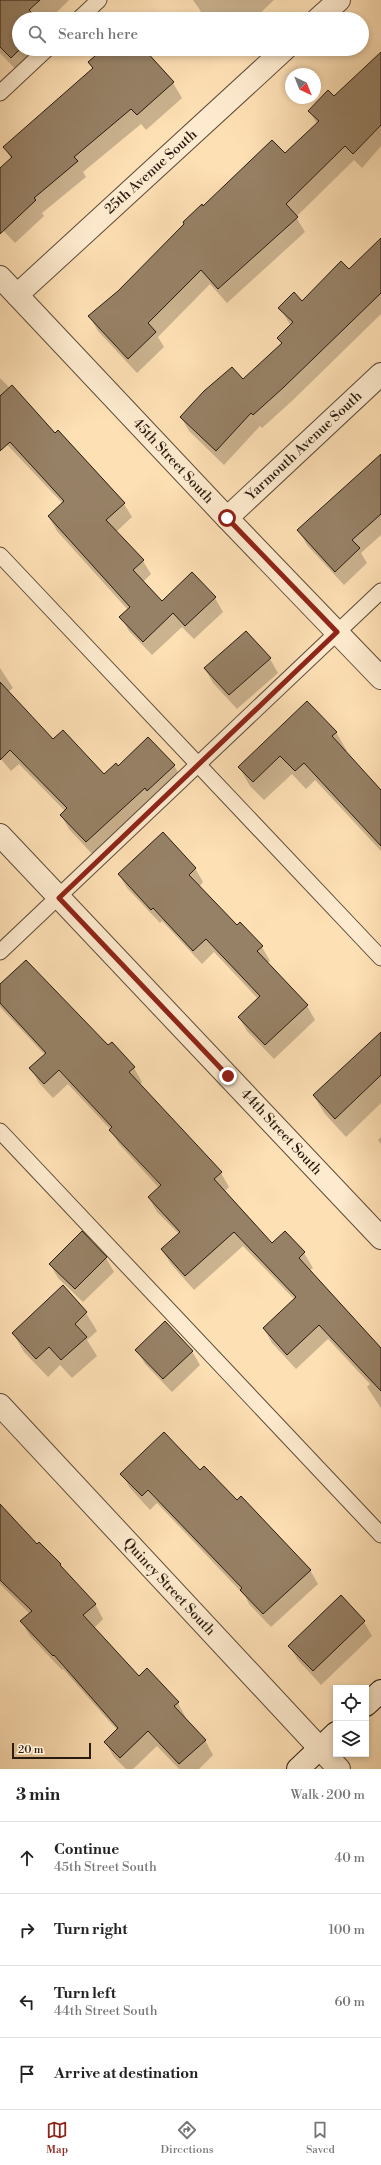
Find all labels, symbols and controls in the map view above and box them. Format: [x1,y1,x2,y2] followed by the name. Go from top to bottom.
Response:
[12,12,369,56] search box
[26,23,48,45] icon: search
[58,25,138,44] text: Search here
[285,68,321,104] north arrow
[101,125,202,218] street label: 25th Avenue South
[241,387,366,505] street label: Yarmouth Avenue South
[129,414,218,508] street label: 45th Street South
[218,509,236,527] route start
[219,1067,237,1085] route end
[236,1085,326,1179] street label: 44th Street South
[119,1534,219,1640] street label: Quincy Street South
[333,1685,369,1757] map controls
[333,1685,369,1721] button: locate
[333,1721,369,1757] button: layers
[12,1741,91,1760] scale bar
[18,1743,43,1757] text: 20 m
[16,1784,60,1806] text: 3 min
[291,1787,365,1803] text: Walk · 200 m
[54,1840,119,1859] text: Continue
[16,1847,38,1869] icon: ahead
[335,1850,365,1866] text: 40 m
[54,1859,157,1875] text: 45th Street South
[16,1919,38,1941] icon: right
[54,1920,128,1939] text: Turn right
[329,1922,365,1938] text: 100 m
[54,1984,116,2003] text: Turn left
[16,1991,38,2013] icon: left
[334,1994,365,2010] text: 60 m
[54,2003,158,2019] text: 44th Street South
[16,2063,38,2085] icon: arrive
[54,2064,198,2083] text: Arrive at destination
[46,2119,68,2157] tab: Map
[161,2119,214,2157] tab: Directions
[306,2119,335,2157] tab: Saved

